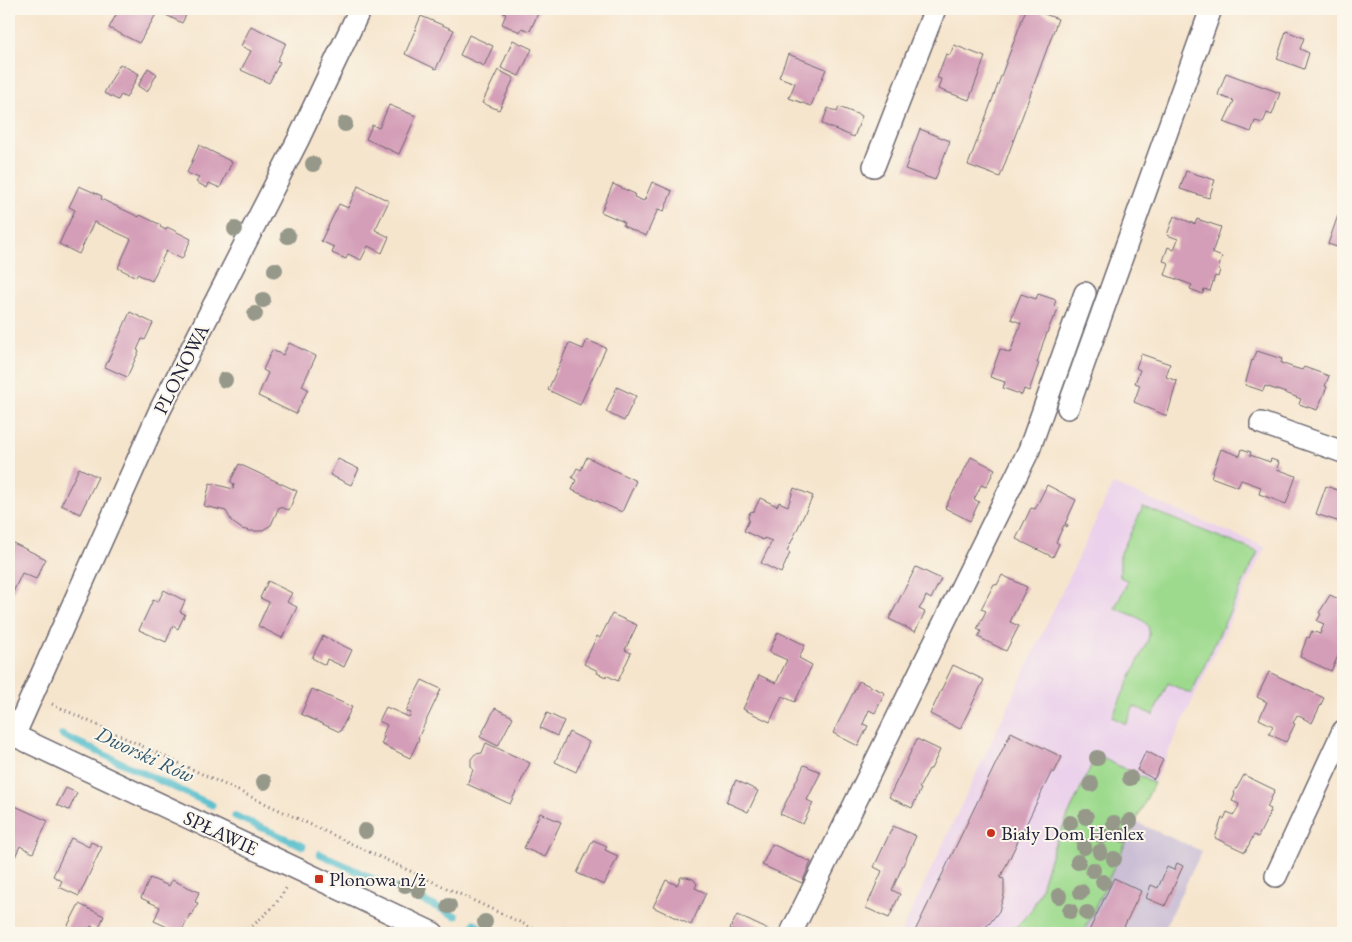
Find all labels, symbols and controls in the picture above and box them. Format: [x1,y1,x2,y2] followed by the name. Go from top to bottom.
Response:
[147,319,215,419] street label: PLONOWA
[90,719,199,789] water label: Dworski Rów
[179,804,263,862] street label: SPŁAWIE
[1001,820,1144,846] place label: Biały Dom Henlex
[985,827,997,839] marker: Biały Dom Henlex
[329,866,426,892] place label: Plonowa n/ż
[313,873,325,885] marker: Plonowa n/ż

